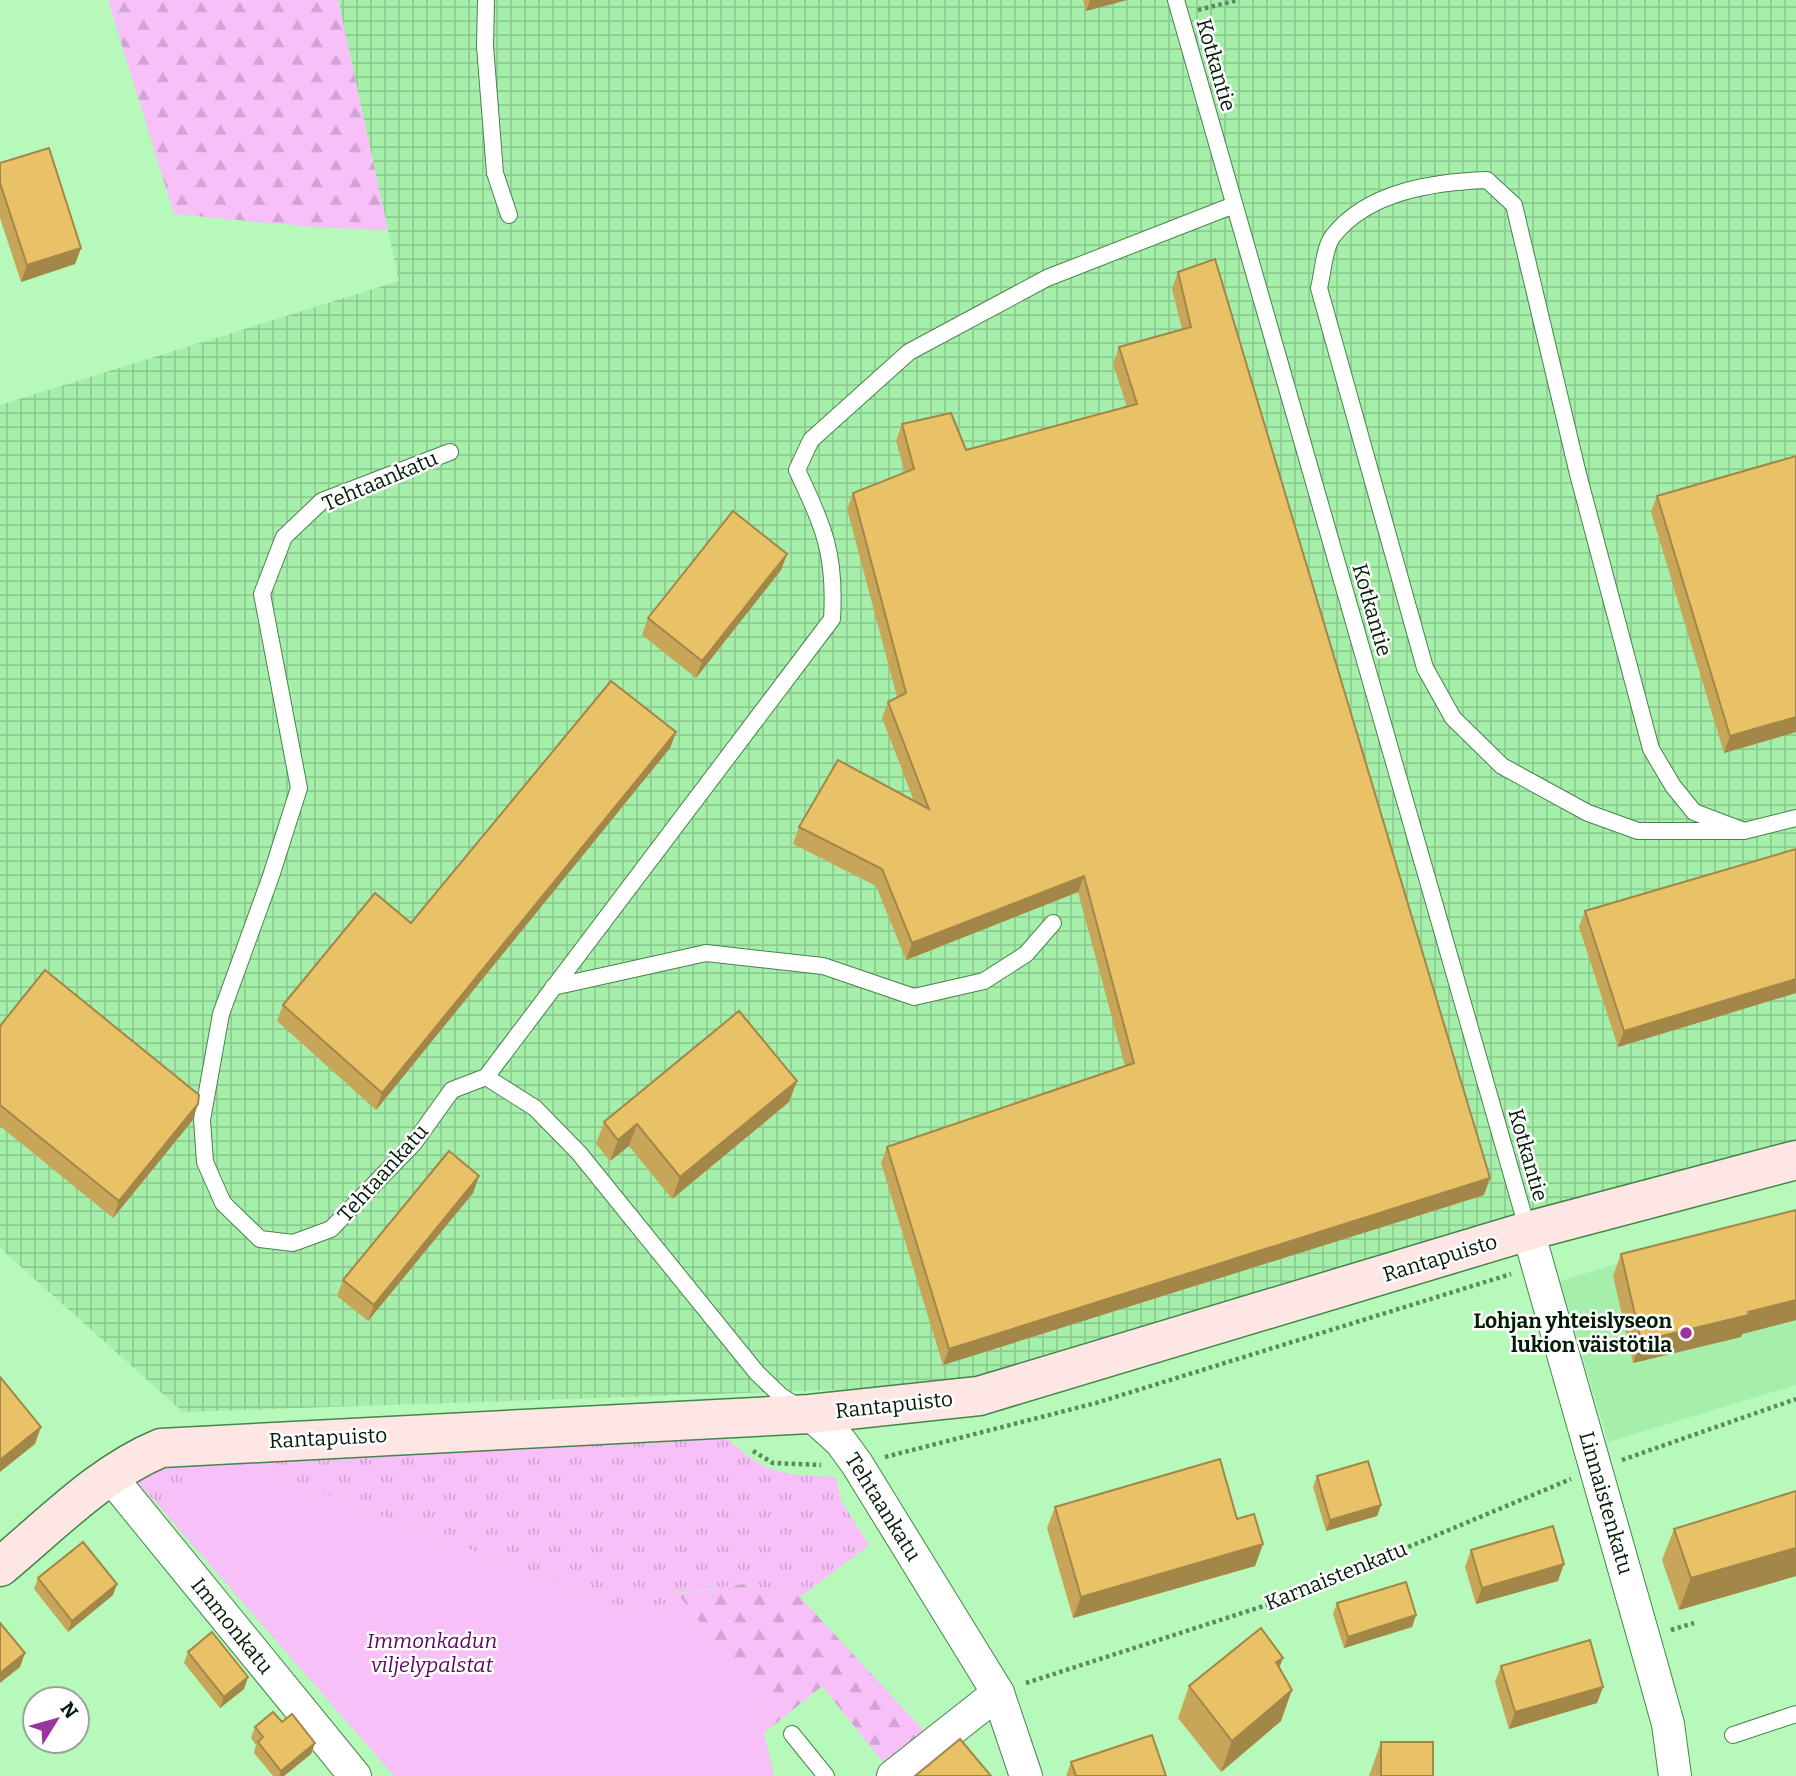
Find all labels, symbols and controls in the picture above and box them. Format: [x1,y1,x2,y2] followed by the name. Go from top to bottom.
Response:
[1190,16,1242,114] street label: Kotkantie
[318,445,442,517] street label: Tehtaankatu
[1346,561,1398,659] street label: Kotkantie
[1502,1106,1554,1204] street label: Kotkantie
[332,1119,434,1227] street label: Tehtaankatu
[1380,1228,1500,1288] street label: Rantapuisto
[1473,1308,1672,1358] place label: Lohjan yhteislyseon lukion väistötila
[1678,1325,1694,1341] marker: Lohjan yhteislyseon lukion väistötila
[834,1386,954,1424] street label: Rantapuisto
[268,1422,388,1454] street label: Rantapuisto
[1573,1429,1639,1577] street label: Linnaistenkatu
[839,1448,927,1566] street label: Tehtaankatu
[1261,1536,1411,1616] street label: Karnaistenkatu
[185,1573,279,1679] street label: Immonkatu
[367,1628,497,1678] park label: Immonkadun viljelypalstat
[21,1685,91,1755] north arrow
[56,1697,83,1723] text: N

